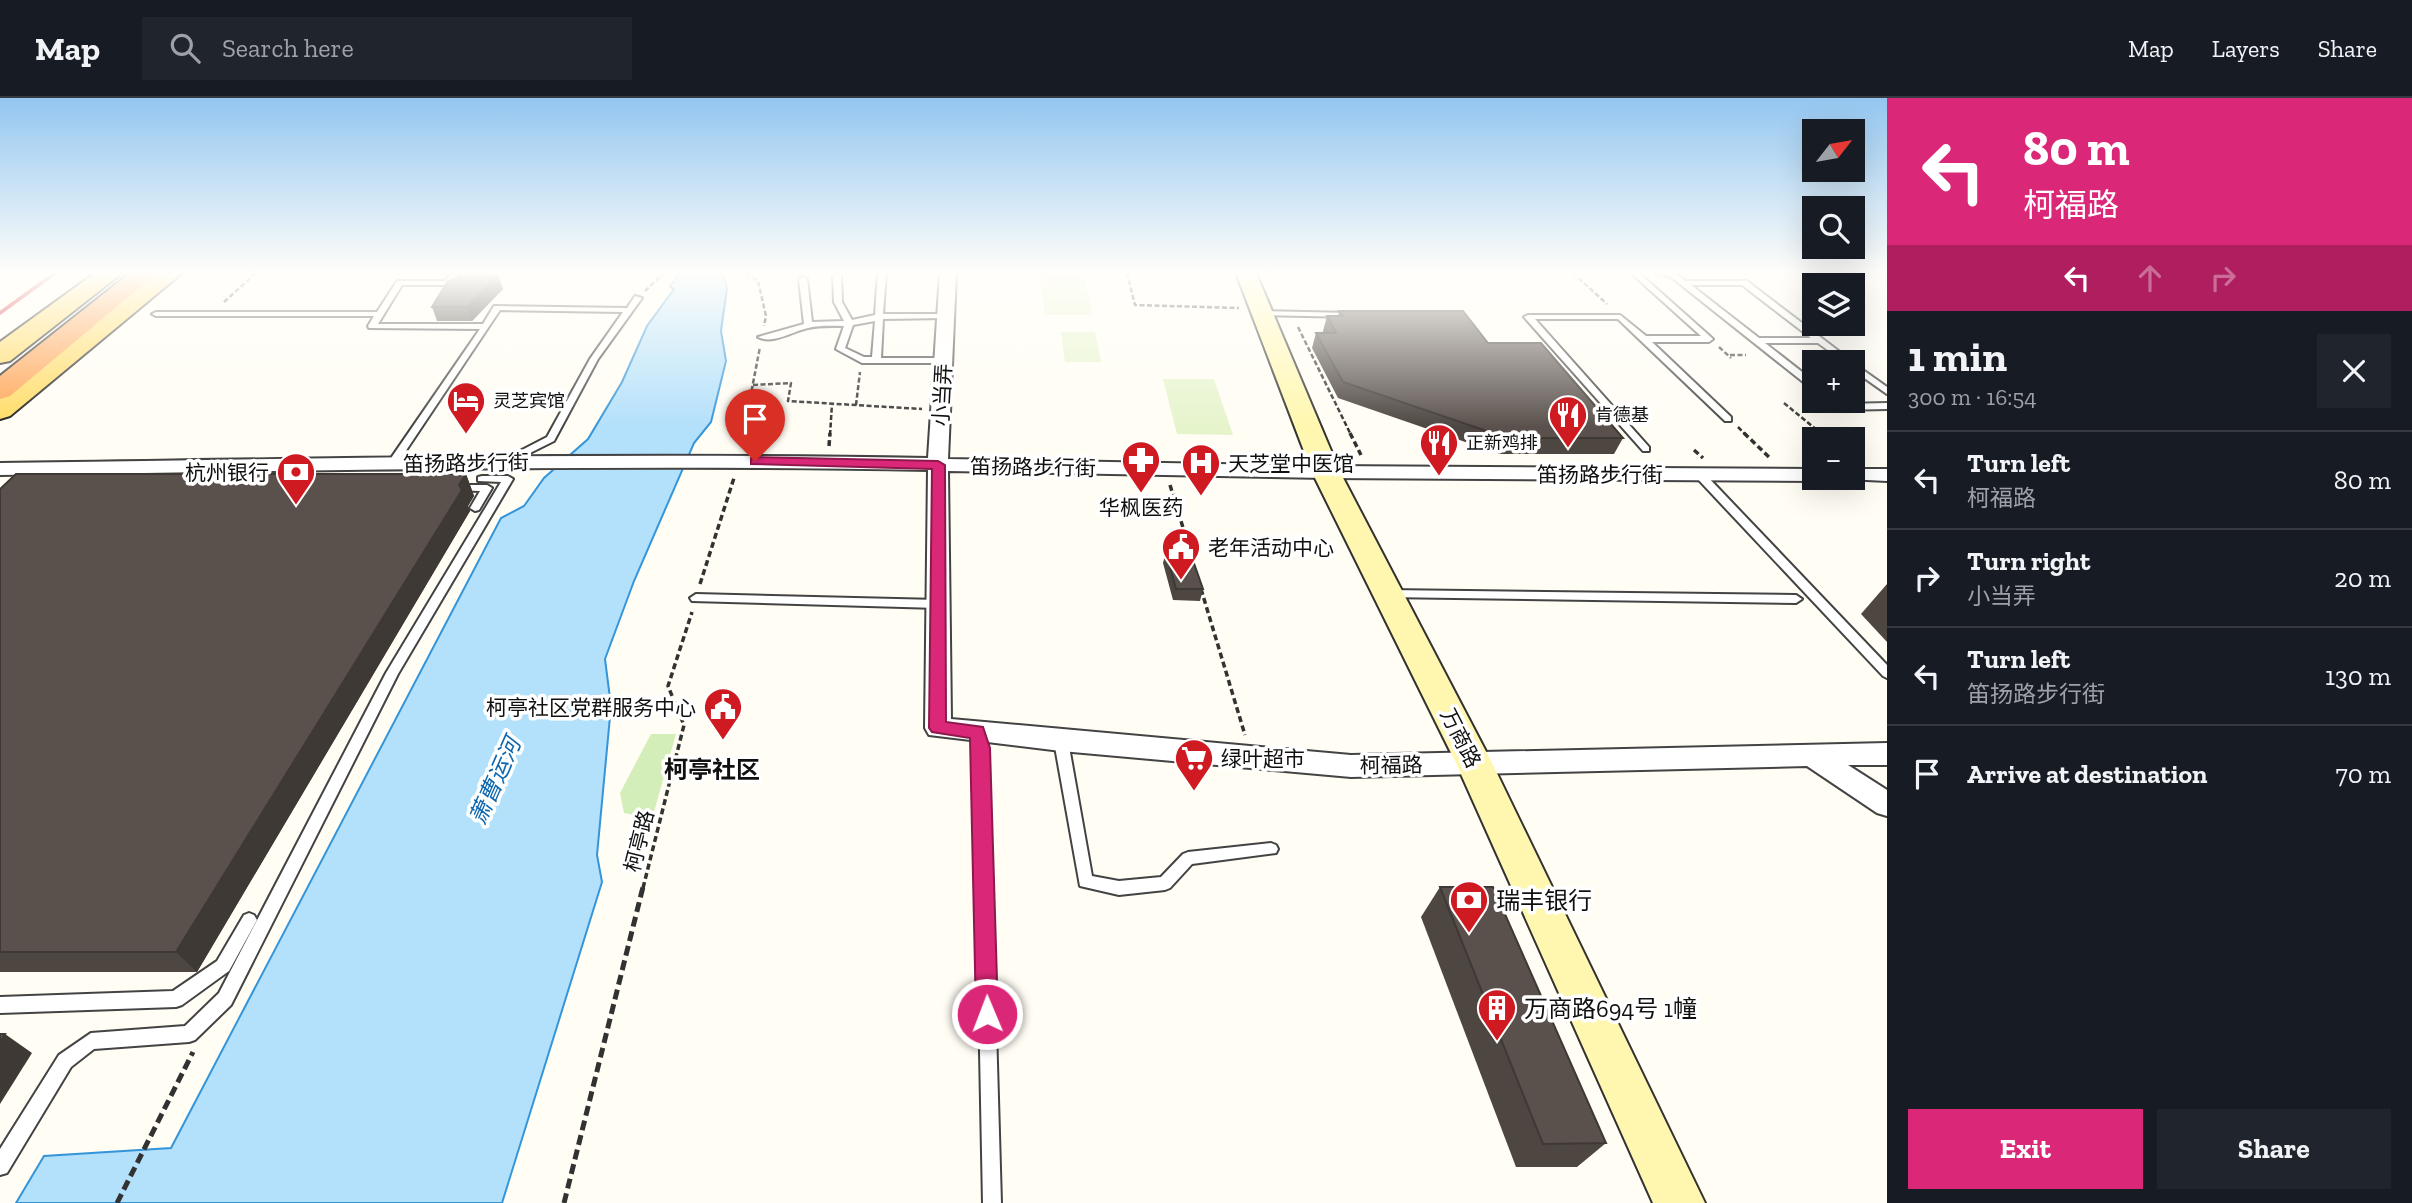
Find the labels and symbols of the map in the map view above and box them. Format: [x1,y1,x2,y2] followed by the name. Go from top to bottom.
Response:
[1802,119,1866,182] north arrow
[928,363,956,427] street label: 小当弄
[445,380,487,435] hotel icon: 灵芝宾馆
[725,389,785,461] pin
[493,390,565,412] place label: 灵芝宾馆
[1547,394,1589,449] restaurant icon: 肯德基
[1595,404,1649,426] place label: 肯德基
[1418,422,1460,477] restaurant icon: 正新鸡排
[1466,432,1538,454] place label: 正新鸡排
[1120,439,1162,494] pharmacy icon: 华枫医药
[1180,442,1222,497] hospital icon: 天芝堂中医馆
[403,449,529,477] street label: 笛扬路步行街
[275,451,317,506] bank icon: 杭州银行
[1228,451,1354,476] place label: 天芝堂中医馆
[970,453,1096,481] street label: 笛扬路步行街
[185,460,269,485] place label: 杭州银行
[1537,462,1663,487] street label: 笛扬路步行街
[1099,495,1183,520] place label: 华枫医药
[1160,526,1202,581] public building icon: 老年活动中心
[1208,535,1334,560] place label: 老年活动中心
[702,686,744,741] public building icon: 柯亭社区党群服务中心
[486,695,696,720] place label: 柯亭社区党群服务中心
[1436,704,1486,772] street label: 万商路
[464,730,528,829] water label: 萧曹运河
[1173,737,1215,792] supermarket icon: 绿叶超市
[1221,746,1305,771] place label: 绿叶超市
[1359,752,1423,778] street label: 柯福路
[664,755,760,784] district label: 柯亭社区
[619,807,659,875] street label: 柯亭路
[1448,879,1490,934] bank icon: 瑞丰银行
[1496,886,1592,915] place label: 瑞丰银行
[950,977,1024,1051] position arrow
[1476,987,1518,1042] building icon: 万商路694号 1幢
[1524,994,1697,1023] place label: 万商路694号 1幢

